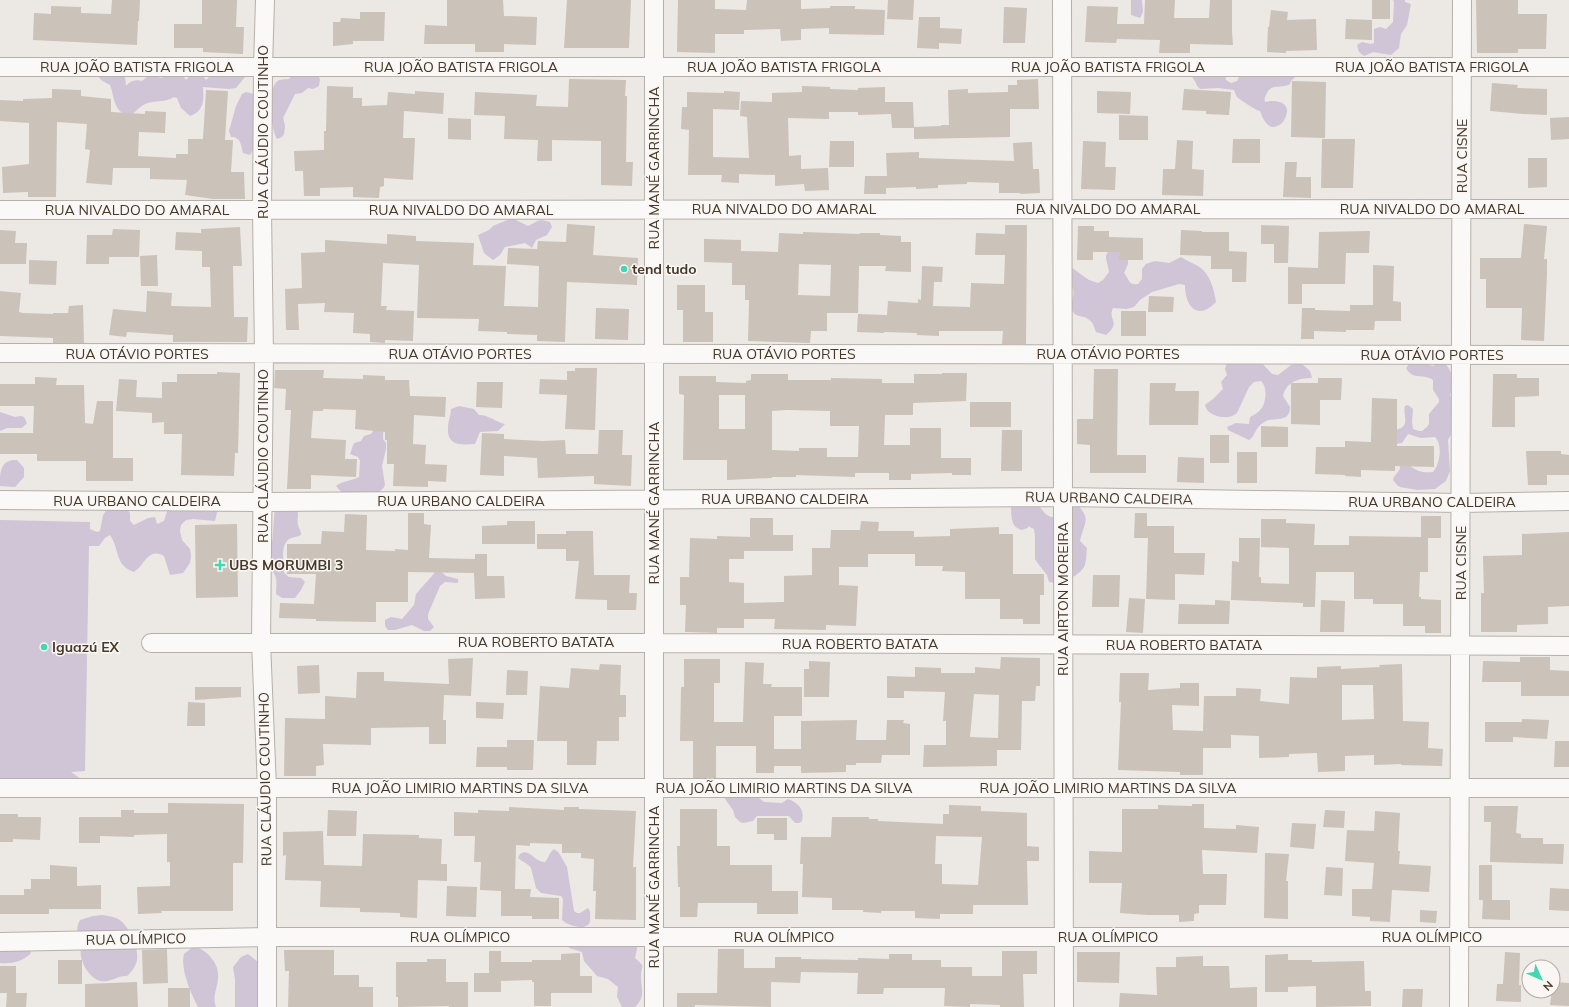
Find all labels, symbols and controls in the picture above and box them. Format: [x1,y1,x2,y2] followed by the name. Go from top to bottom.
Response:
[254,45,272,219] street label: RUA CLÁUDIO COUTINHO
[40,58,235,76] street label: RUA JOÃO BATISTA FRIGOLA
[364,58,559,76] street label: RUA JOÃO BATISTA FRIGOLA
[687,58,882,76] street label: RUA JOÃO BATISTA FRIGOLA
[1011,58,1206,76] street label: RUA JOÃO BATISTA FRIGOLA
[1335,58,1530,76] street label: RUA JOÃO BATISTA FRIGOLA
[645,86,663,250] street label: RUA MANÉ GARRINCHA
[1453,119,1471,193] street label: RUA CISNE
[692,200,877,218] street label: RUA NIVALDO DO AMARAL
[1016,200,1201,218] street label: RUA NIVALDO DO AMARAL
[1340,200,1525,218] street label: RUA NIVALDO DO AMARAL
[45,201,230,219] street label: RUA NIVALDO DO AMARAL
[369,201,554,219] street label: RUA NIVALDO DO AMARAL
[632,260,696,278] place label: tend tudo
[619,264,629,274] marker: tend tudo
[65,345,209,363] street label: RUA OTÁVIO PORTES
[388,345,532,363] street label: RUA OTÁVIO PORTES
[712,345,856,363] street label: RUA OTÁVIO PORTES
[1036,345,1180,363] street label: RUA OTÁVIO PORTES
[1360,346,1504,364] street label: RUA OTÁVIO PORTES
[254,369,272,543] street label: RUA CLÁUDIO COUTINHO
[645,421,663,585] street label: RUA MANÉ GARRINCHA
[1025,488,1194,508] street label: RUA URBANO CALDEIRA
[701,490,870,508] street label: RUA URBANO CALDEIRA
[53,492,222,510] street label: RUA URBANO CALDEIRA
[377,492,546,510] street label: RUA URBANO CALDEIRA
[1348,493,1517,511] street label: RUA URBANO CALDEIRA
[1054,521,1072,676] street label: RUA AIRTON MOREIRA
[1452,526,1470,600] street label: RUA CISNE
[229,556,343,574] place label: UBS MORUMBI 3
[214,559,226,571] marker: UBS MORUMBI 3
[458,633,615,651] street label: RUA ROBERTO BATATA
[782,635,939,653] street label: RUA ROBERTO BATATA
[1106,636,1263,654] street label: RUA ROBERTO BATATA
[52,638,120,656] place label: Iguazú EX
[39,642,49,652] marker: Iguazú EX
[254,692,276,866] street label: RUA CLÁUDIO COUTINHO
[331,779,589,797] street label: RUA JOÃO LIMIRIO MARTINS DA SILVA
[655,779,913,797] street label: RUA JOÃO LIMIRIO MARTINS DA SILVA
[979,779,1237,797] street label: RUA JOÃO LIMIRIO MARTINS DA SILVA
[645,805,663,969] street label: RUA MANÉ GARRINCHA
[410,928,510,946] street label: RUA OLÍMPICO
[734,928,834,946] street label: RUA OLÍMPICO
[1058,928,1158,946] street label: RUA OLÍMPICO
[1382,928,1482,946] street label: RUA OLÍMPICO
[86,929,186,949] street label: RUA OLÍMPICO
[1521,959,1561,999] north arrow
[1540,978,1556,994] text: N

